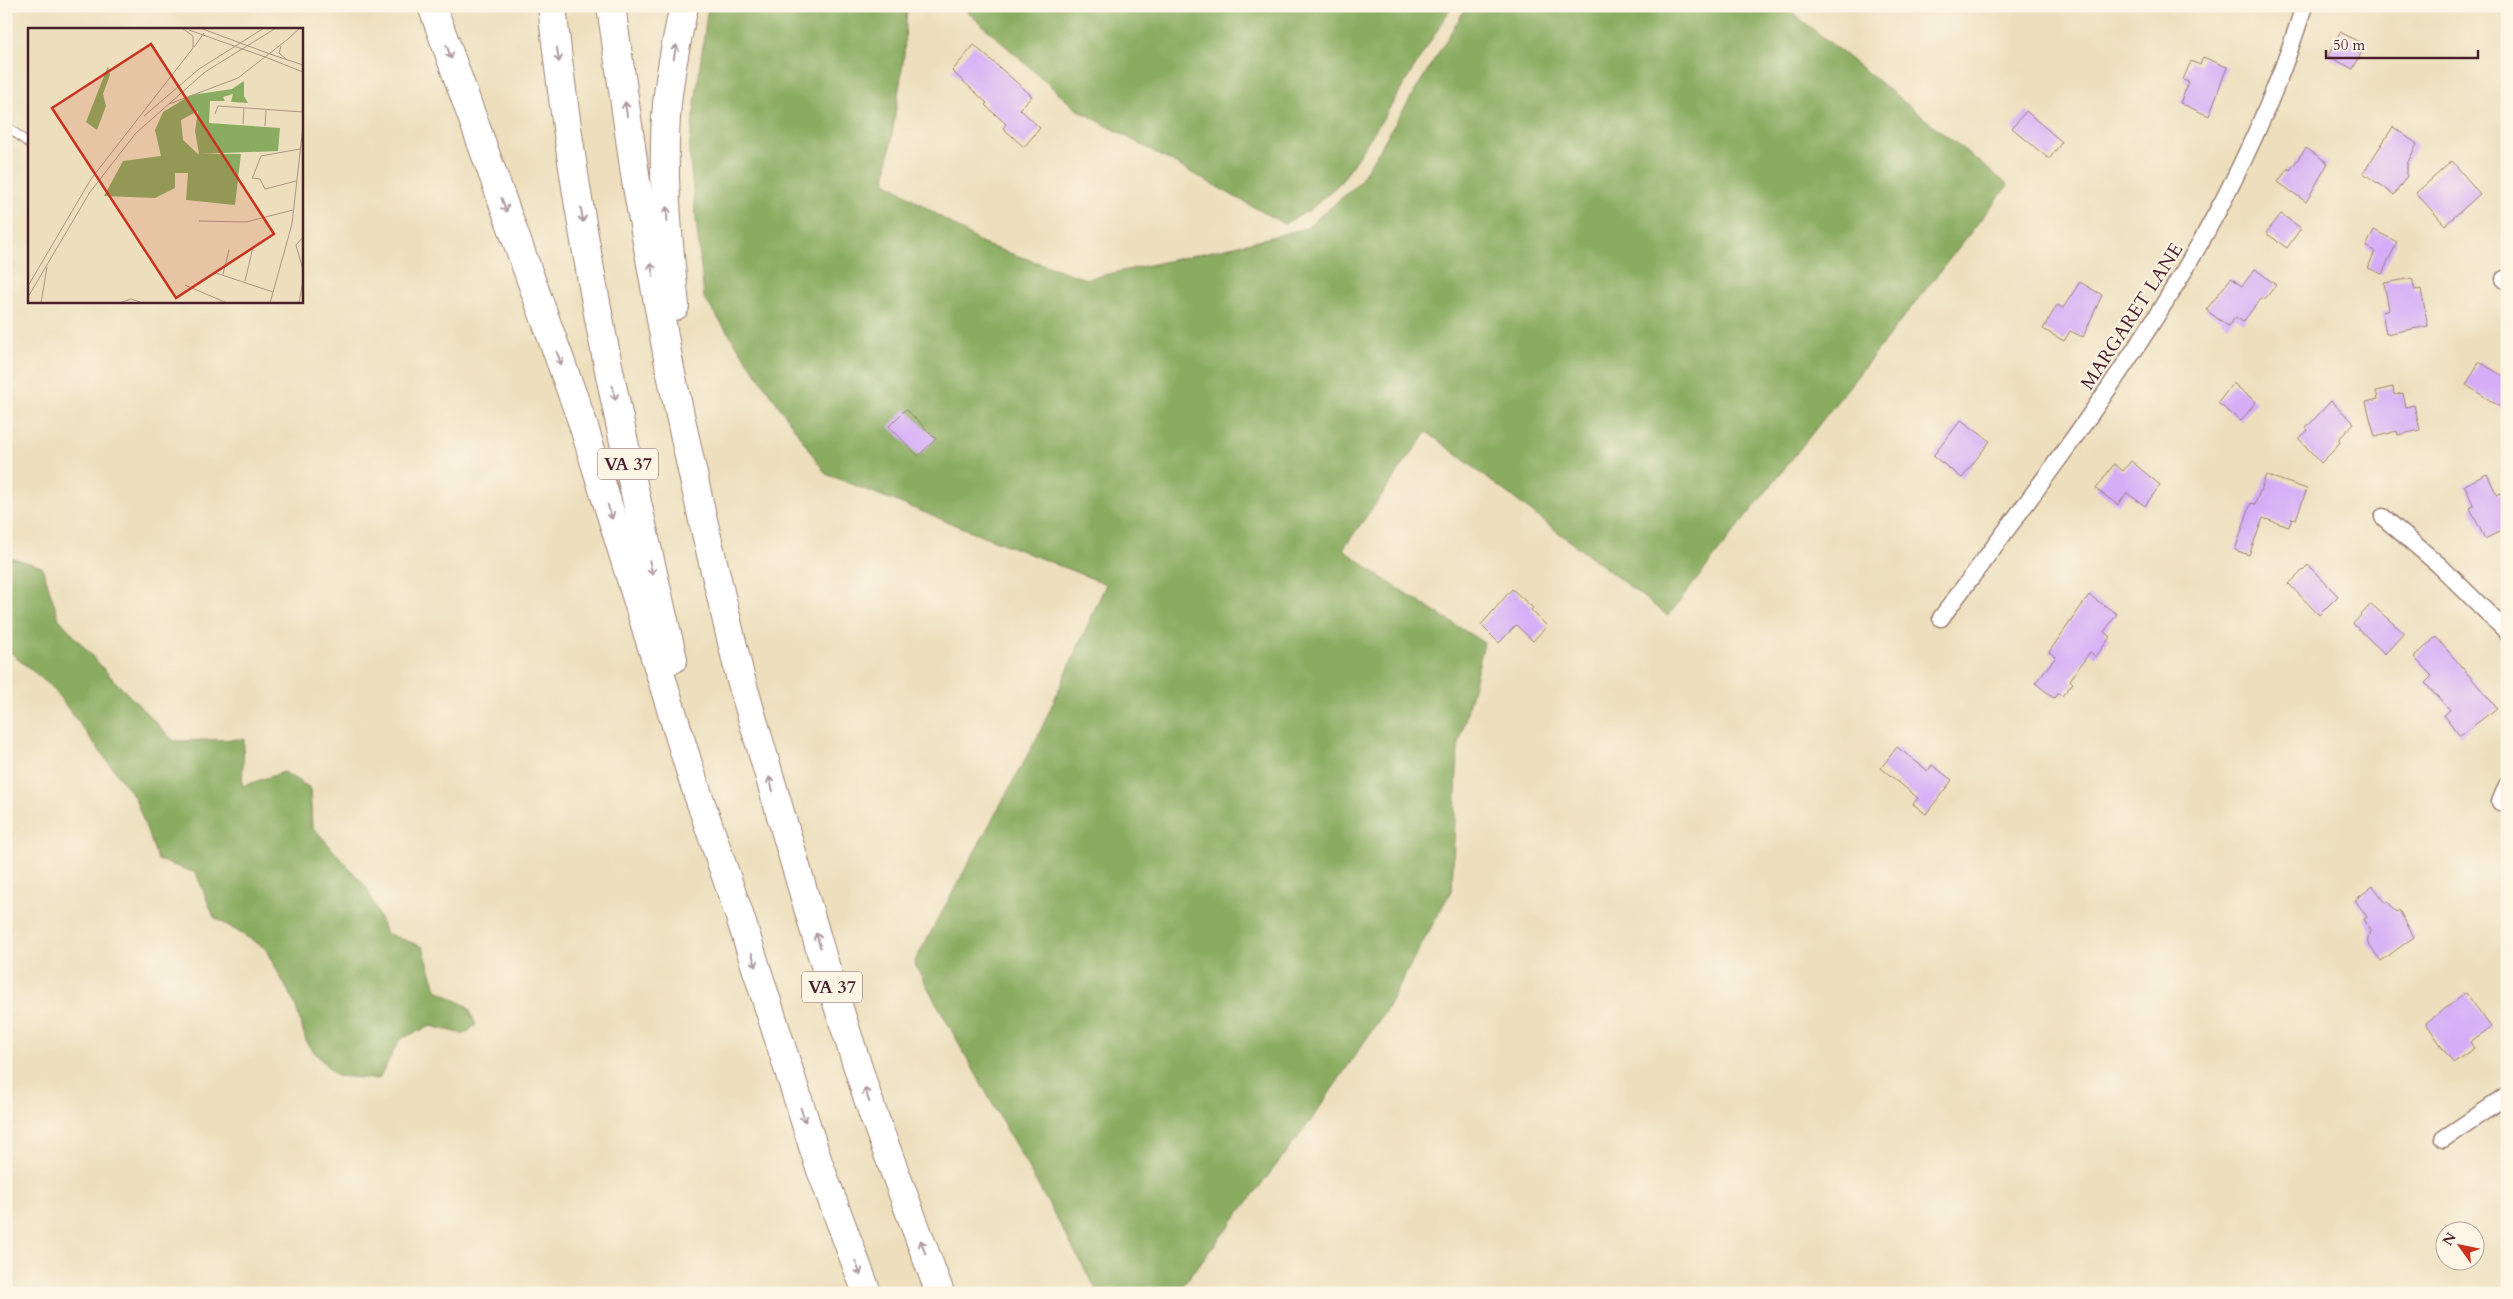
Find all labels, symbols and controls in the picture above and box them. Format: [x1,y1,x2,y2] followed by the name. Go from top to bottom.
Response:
[28,28,302,302] inset map
[2326,28,2478,60] scale bar
[2333,35,2365,55] text: 50 m
[445,44,454,59] one-way arrow
[671,44,681,60] one-way arrow
[553,46,563,62] one-way arrow
[620,102,630,118] one-way arrow
[500,197,509,212] one-way arrow
[663,206,672,222] one-way arrow
[578,207,588,223] one-way arrow
[2075,238,2189,395] street label: MARGARET LANE
[646,262,656,278] one-way arrow
[555,349,564,365] one-way arrow
[609,384,619,400] one-way arrow
[598,448,658,479] road number: VA 37
[605,504,615,520] one-way arrow
[647,560,656,576] one-way arrow
[766,776,776,792] one-way arrow
[812,932,822,948] one-way arrow
[750,952,759,968] one-way arrow
[802,972,862,1002] road number: VA 37
[862,1087,871,1103] one-way arrow
[799,1107,809,1123] one-way arrow
[2436,1222,2486,1272] north arrow
[2438,1229,2461,1249] text: N
[917,1240,926,1255] one-way arrow
[854,1260,863,1276] one-way arrow

